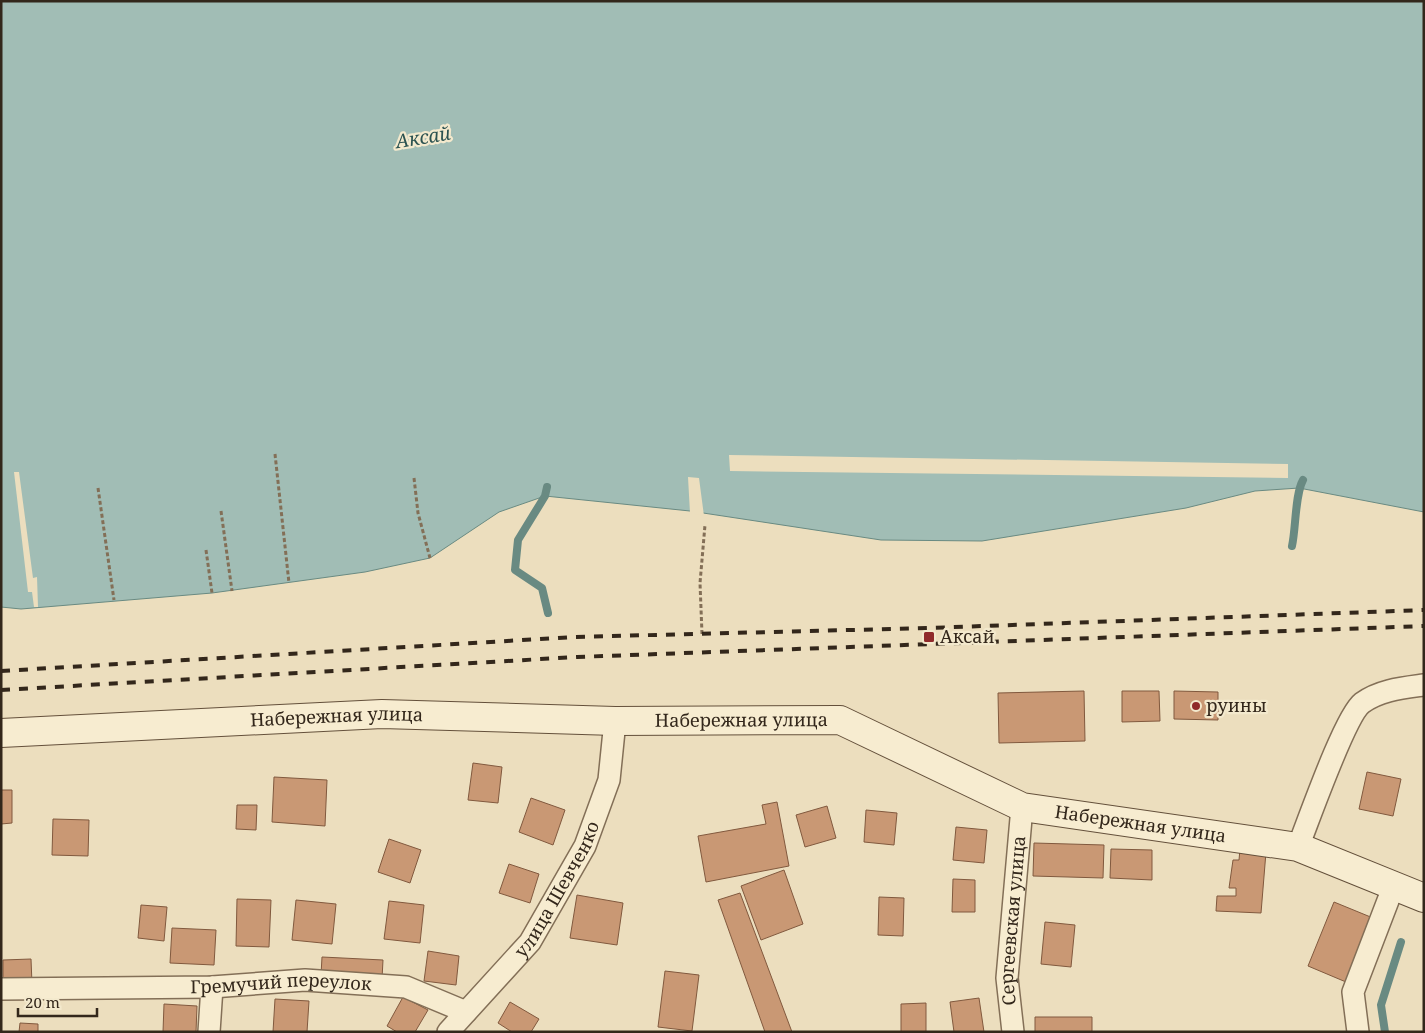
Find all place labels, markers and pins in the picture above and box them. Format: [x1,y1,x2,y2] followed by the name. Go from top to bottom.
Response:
[940,624,995,648] place label: Аксай
[922,630,936,644] marker: Аксай
[1206,693,1267,717] place label: руины
[1190,700,1202,712] marker: руины

